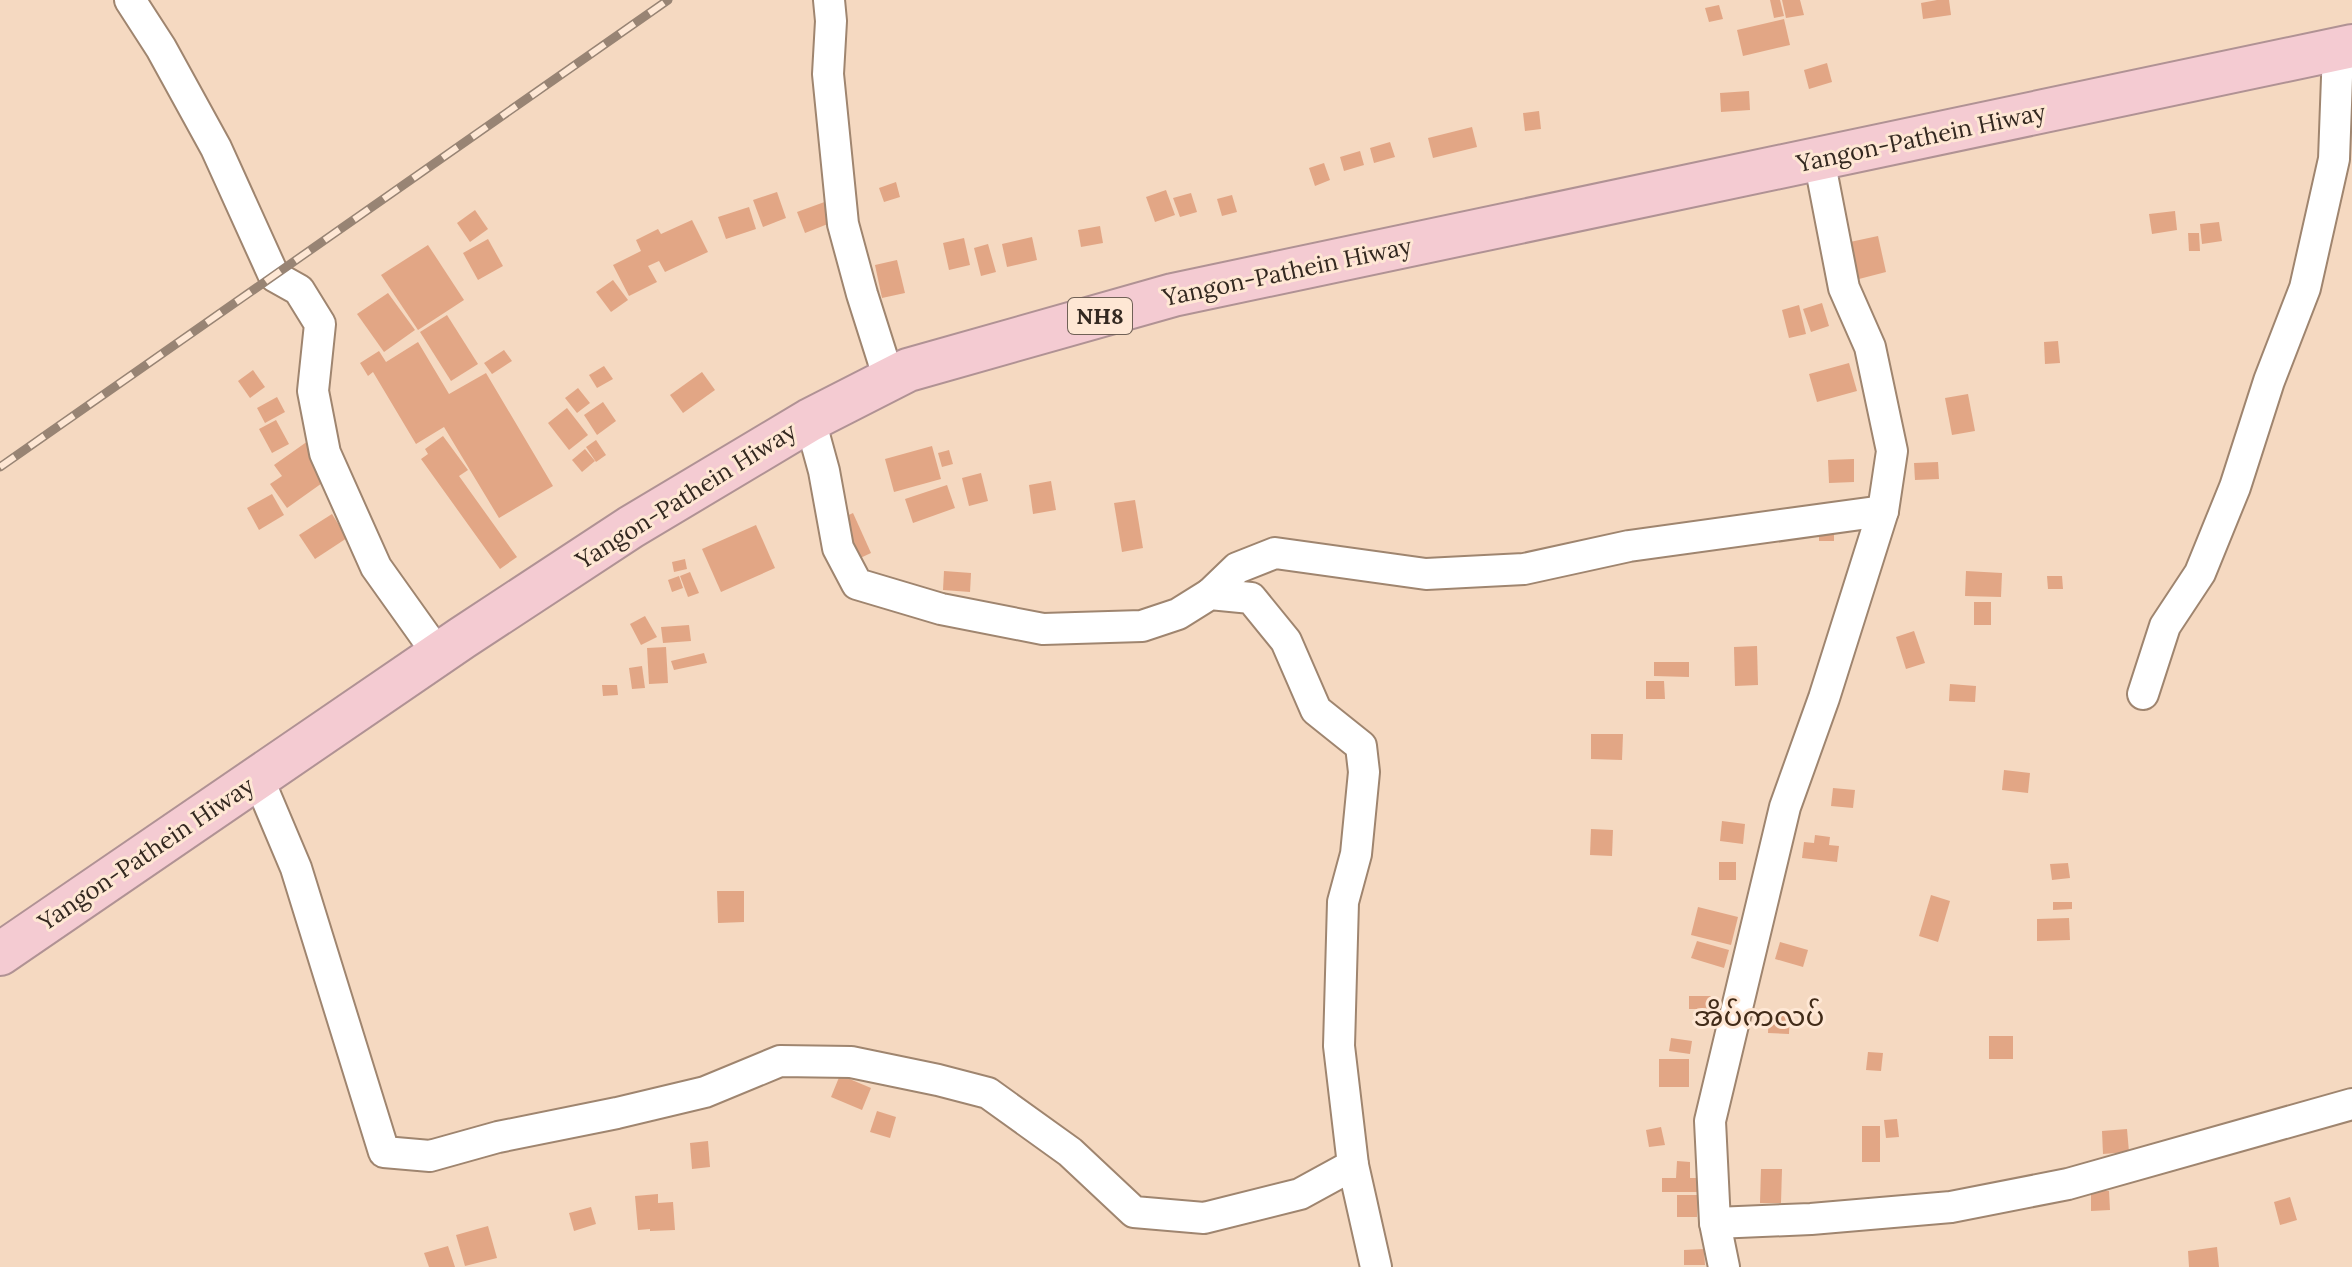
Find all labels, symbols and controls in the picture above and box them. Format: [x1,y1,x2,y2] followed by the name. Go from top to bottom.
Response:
[1792,96,2049,179] street label: Yangon-Pathein Hiway
[1158,230,1415,313] street label: Yangon-Pathein Hiway
[1068,298,1132,334] road number: NH8
[569,415,802,577] street label: Yangon-Pathein Hiway
[31,770,260,938] street label: Yangon-Pathein Hiway
[1694,998,1824,1034] district label: အိပ်ကလပ်

